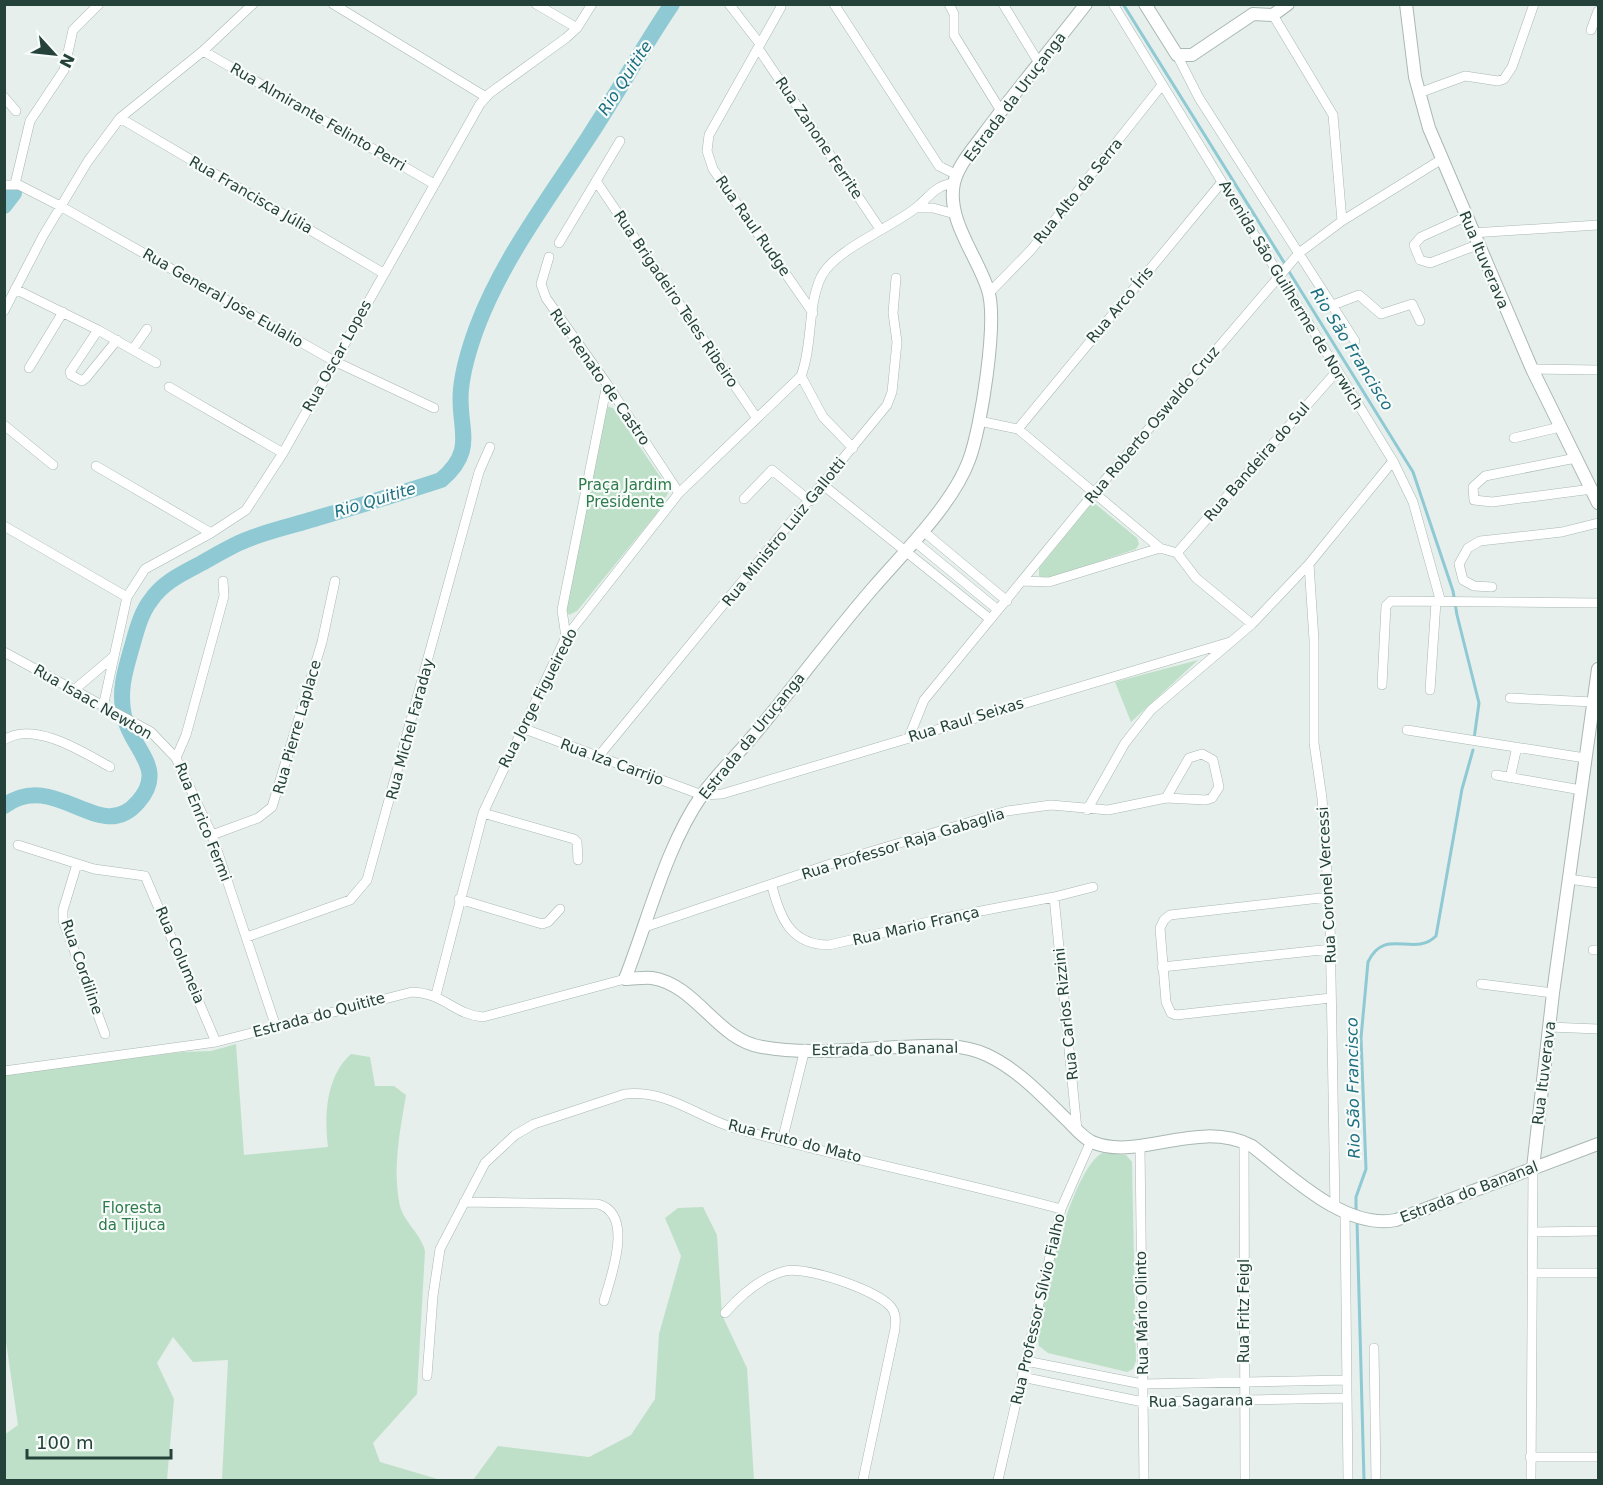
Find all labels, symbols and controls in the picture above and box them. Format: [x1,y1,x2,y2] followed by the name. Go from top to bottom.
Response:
[24,24,84,84] north arrow
[960,29,1070,165] street label: Estrada da Uruçanga
[594,37,656,119] water label: Rio Quitite
[55,50,78,71] text: N
[227,59,409,175] street label: Rua Almirante Felinto Perri
[771,74,867,202] street label: Rua Zanone Ferrite
[1030,134,1126,248] street label: Rua Alto da Serra
[186,152,316,238] street label: Rua Francisca Júlia
[712,172,794,280] street label: Rua Raul Rudge
[1215,177,1367,413] street label: Avenida São Guilherme de Norwich
[610,207,742,391] street label: Rua Brigadeiro Teles Ribeiro
[1455,208,1513,312] street label: Rua Ituverava
[140,245,306,351] street label: Rua General Jose Eulalio
[1082,262,1157,347] street label: Rua Arco Íris
[1307,284,1398,414] water label: Rio São Francisco
[299,297,375,415] street label: Rua Oscar Lopes
[546,305,654,449] street label: Rua Renato de Castro
[1081,343,1223,507] street label: Rua Roberto Oswaldo Cruz
[1200,399,1314,525] street label: Rua Bandeira do Sul
[718,454,850,610] street label: Rua Ministro Luiz Gallotti
[578,476,672,511] park label: Praça Jardim Presidente
[332,479,418,521] water label: Rio Quitite
[495,625,581,771] street label: Rua Jorge Figueiredo
[382,656,438,802] street label: Rua Michel Faraday
[269,658,325,796] street label: Rua Pierre Laplace
[30,661,156,743] street label: Rua Isaac Newton
[695,669,809,803] street label: Estrada da Uruçanga
[906,694,1026,746] street label: Rua Raul Seixas
[558,735,666,789] street label: Rua Iza Carrijo
[171,760,235,884] street label: Rua Enrico Fermi
[799,805,1007,883] street label: Rua Professor Raja Gabaglia
[1314,806,1340,964] street label: Rua Coronel Vercessi
[851,903,981,949] street label: Rua Mario França
[151,904,209,1006] street label: Rua Columeia
[57,917,107,1017] street label: Rua Cordiline
[1050,947,1082,1081] street label: Rua Carlos Rizzini
[251,989,387,1041] street label: Estrada do Quitite
[1342,1017,1364,1159] water label: Rio São Francisco
[1529,1020,1559,1126] street label: Rua Ituverava
[812,1039,958,1059] street label: Estrada do Bananal
[726,1116,864,1166] street label: Rua Fruto do Mato
[1397,1157,1541,1227] street label: Estrada do Bananal
[98,1199,166,1234] park label: Floresta da Tijuca
[1007,1212,1069,1406] street label: Rua Professor Sílvio Fialho
[1132,1251,1152,1375] street label: Rua Mário Olinto
[1235,1259,1253,1363] street label: Rua Fritz Feigl
[1148,1391,1254,1411] street label: Rua Sagarana
[27,1422,171,1460] scale bar
[36,1432,94,1453] text: 100 m

